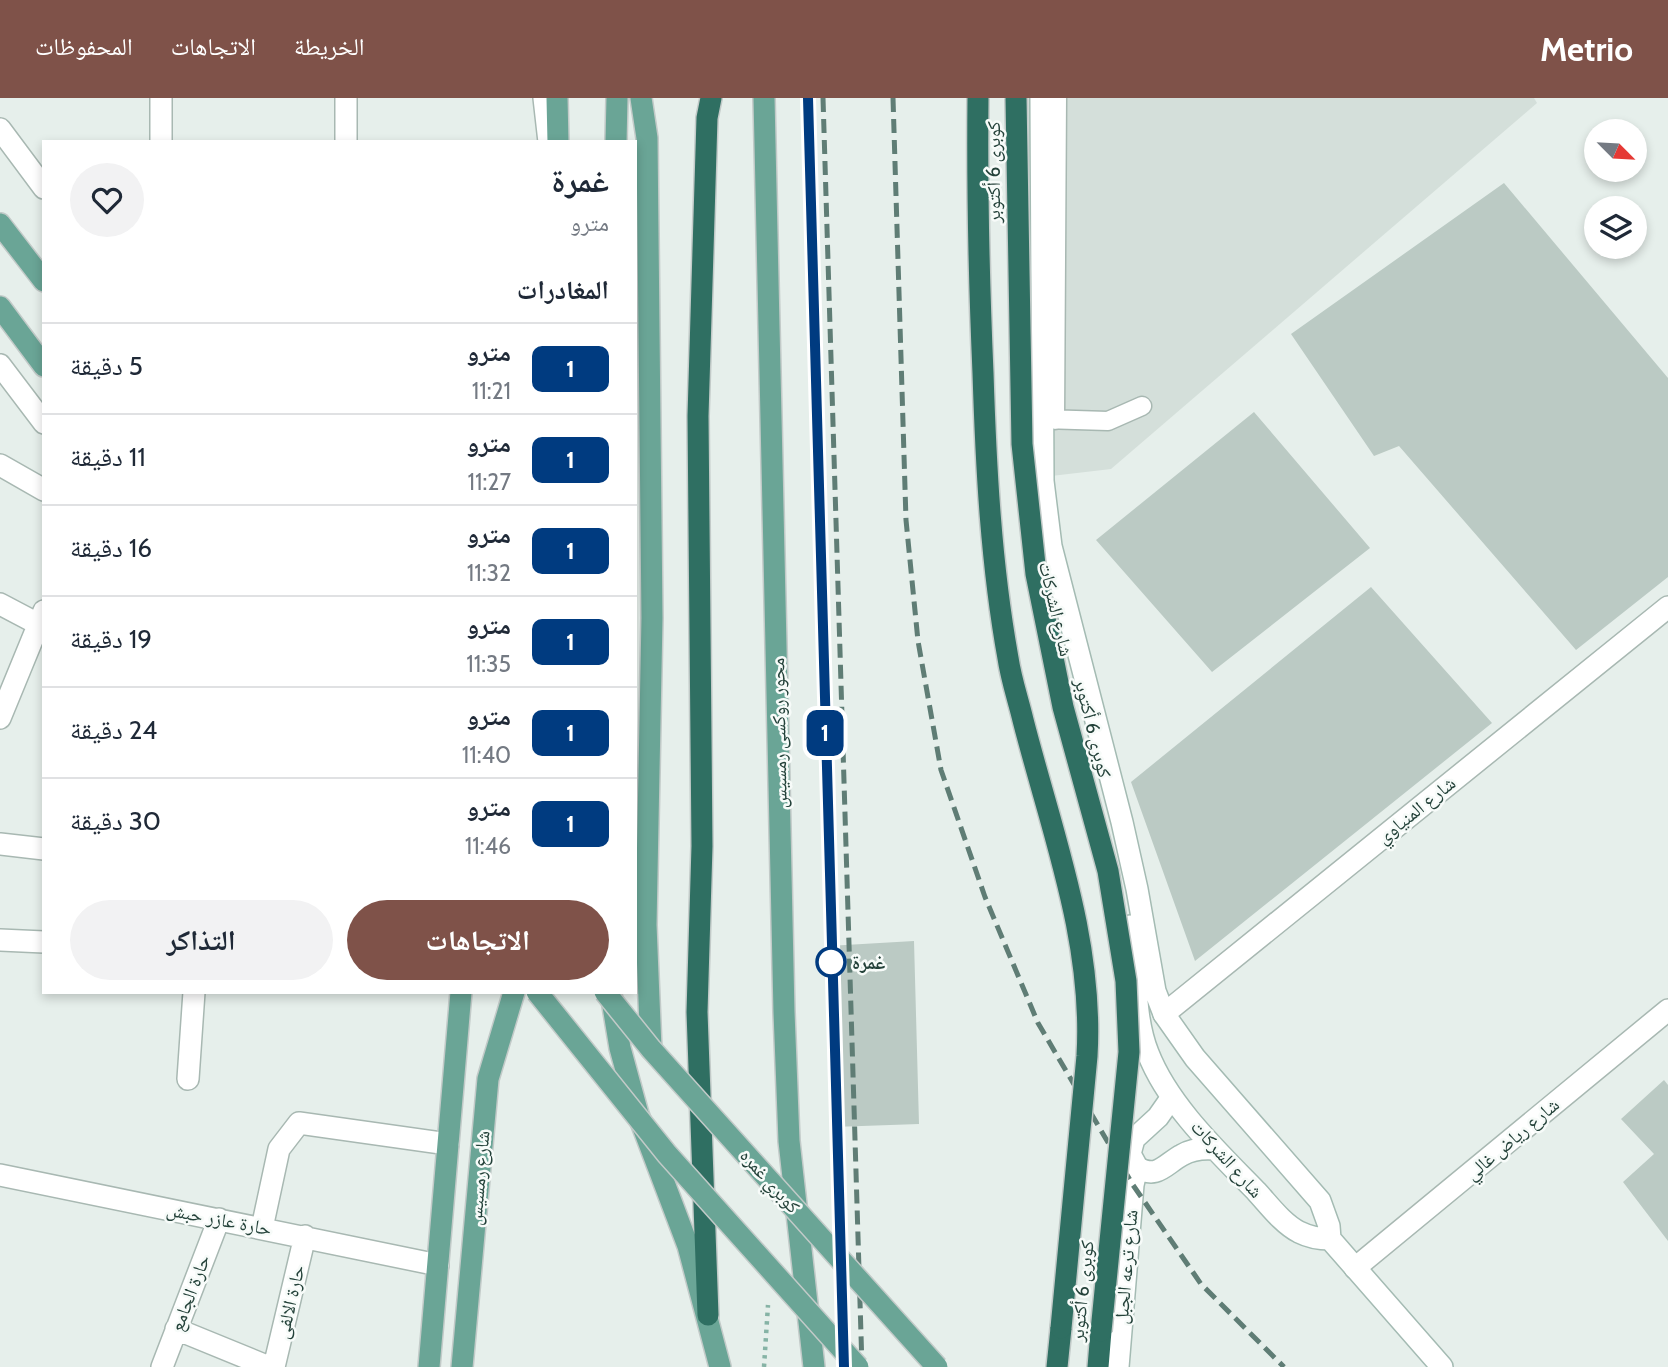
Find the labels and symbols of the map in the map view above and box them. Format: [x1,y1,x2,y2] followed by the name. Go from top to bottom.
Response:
[1584,119,1647,182] north arrow
[982,121,1005,224] street label: كوبرى 6 أكتوبر
[1034,559,1078,659] street label: شارع الشركات
[766,657,792,809] street label: محور روكسى رمسيس
[1069,675,1117,780] street label: كوبرى 6 أكتوبر
[802,710,848,756] line badge: 1
[1372,771,1462,852] street label: شارع المنياوي
[816,947,846,977] marker: غمرة
[852,951,885,974] place label: غمرة
[1460,1093,1566,1188] street label: شارع رياض غالي
[1186,1115,1268,1203] street label: شارع الشركات
[463,1130,495,1226] street label: شارع رمسيس
[732,1144,805,1221] street label: كوبري غمره
[165,1198,273,1240] street label: حارة عازر حبش
[1110,1209,1142,1325] street label: شارع ترعه الجبل
[1065,1239,1099,1344] street label: كوبرى 6 أكتوبر
[165,1252,216,1335] street label: حارة الجامع
[270,1263,310,1341] street label: حارة الالفى

